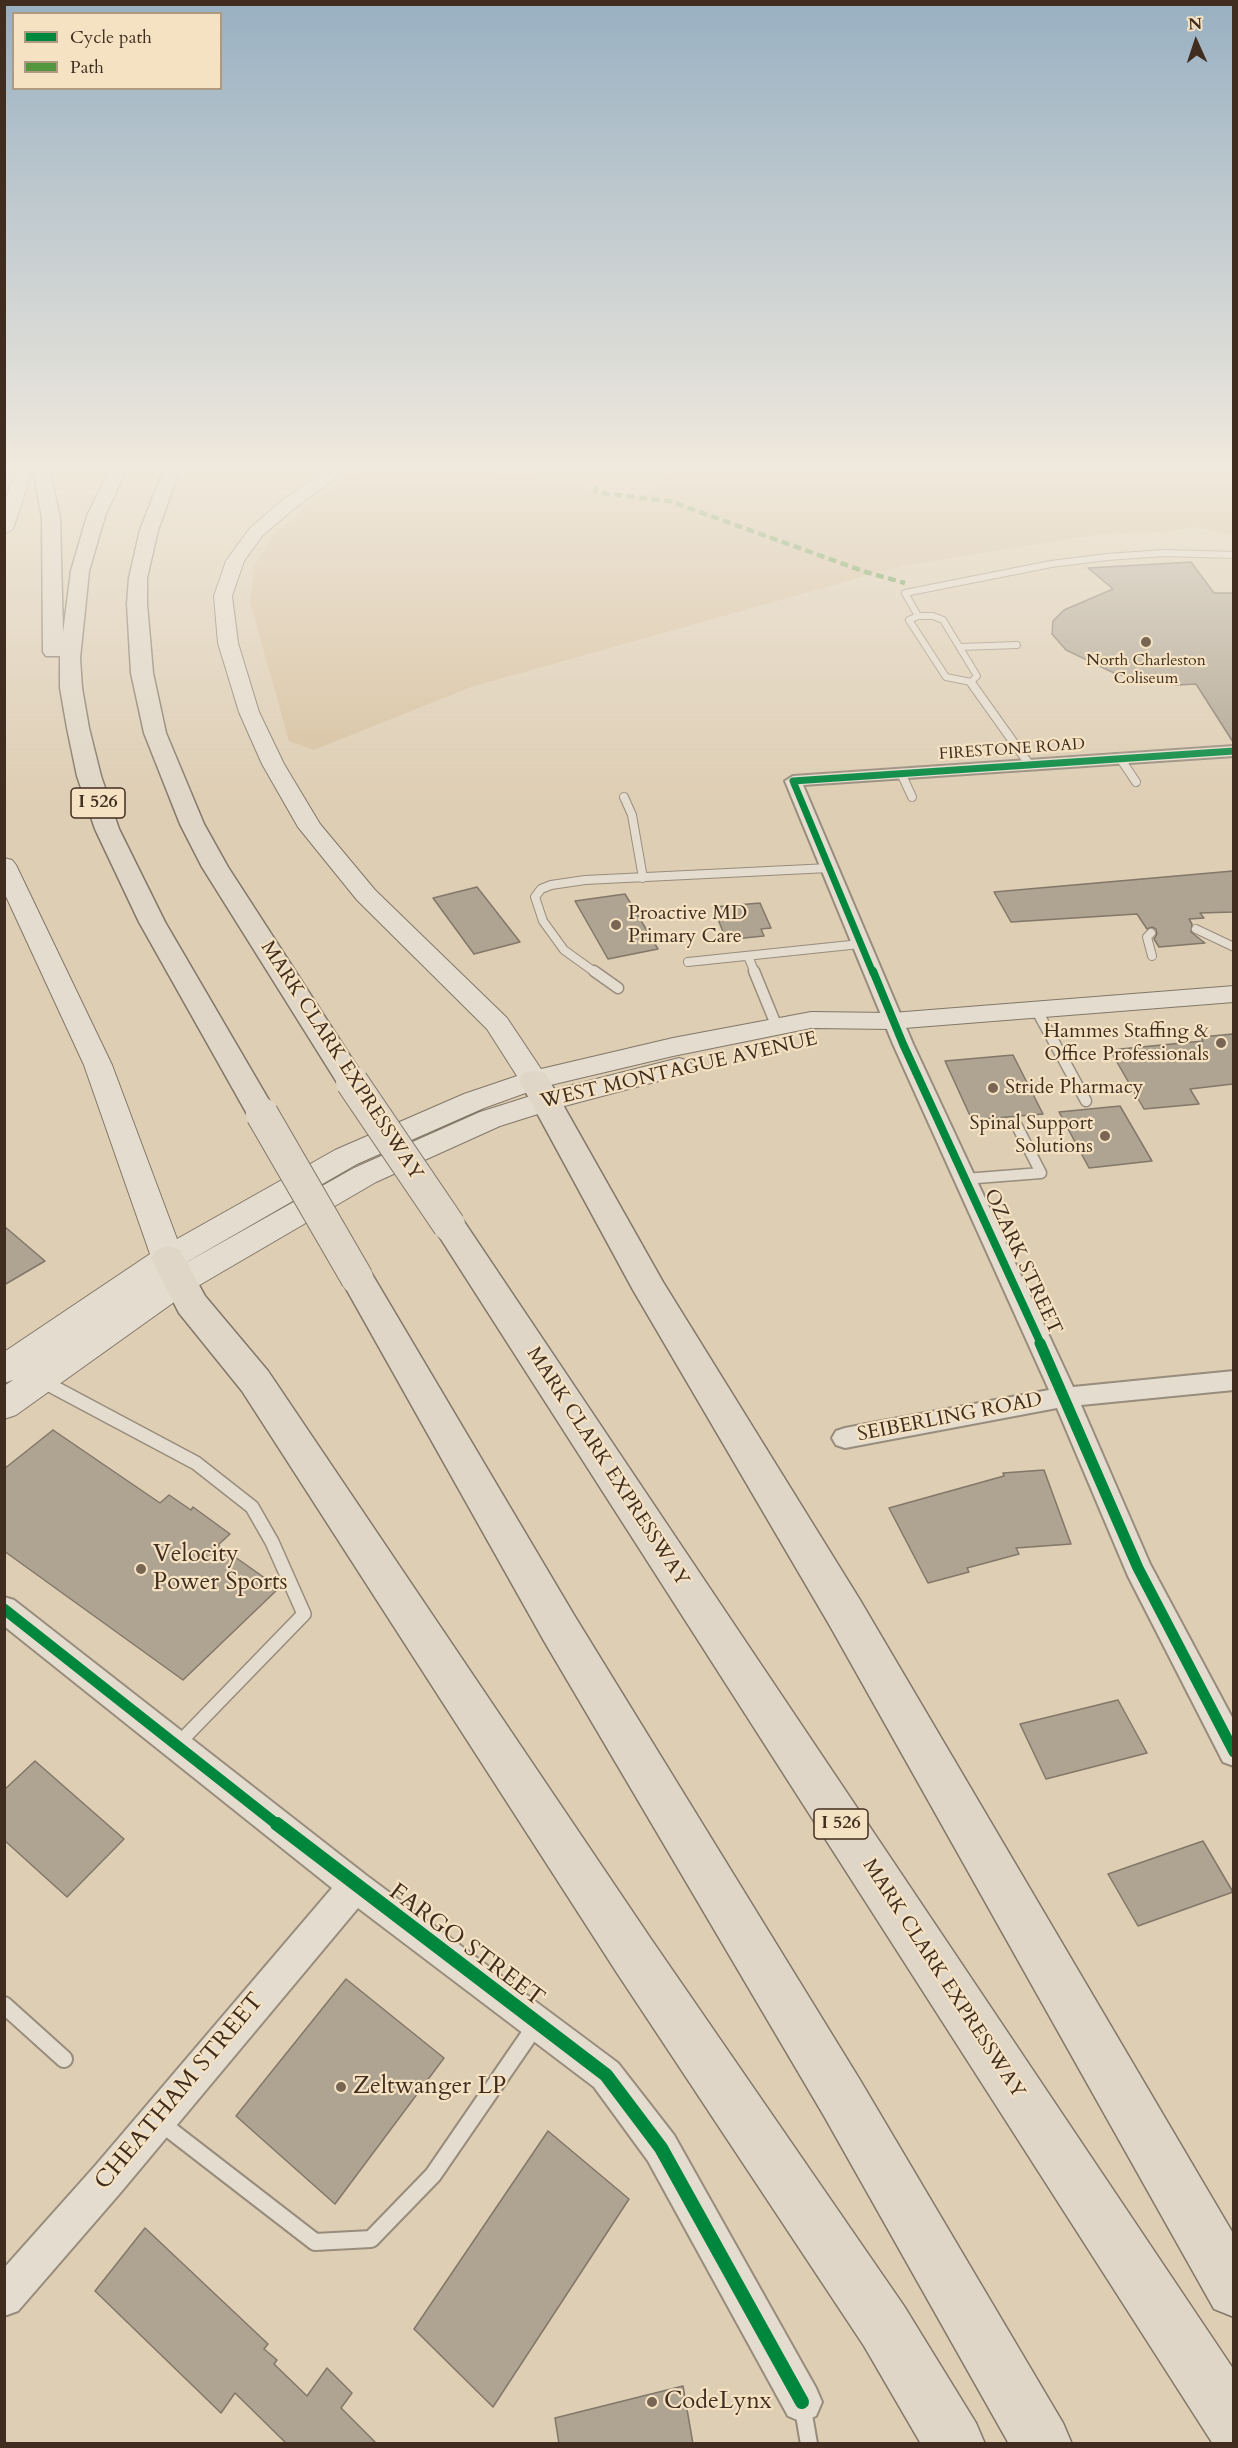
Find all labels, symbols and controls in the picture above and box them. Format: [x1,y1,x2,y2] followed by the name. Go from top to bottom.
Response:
[12,12,222,90] legend
[1166,12,1226,72] north arrow
[1188,13,1203,35] text: N
[70,25,152,50] text: Cycle path
[70,55,104,80] text: Path
[1139,635,1153,649] marker: North Charleston Coliseum
[1086,651,1206,689] place label: North Charleston Coliseum
[938,735,1086,765] street label: FIRESTONE ROAD
[71,788,125,818] road number: I 526
[628,902,747,949] place label: Proactive MD Primary Care
[609,918,623,932] marker: Proactive MD Primary Care
[255,937,427,1185] street label: MARK CLARK EXPRESSWAY
[1044,1020,1209,1067] place label: Hammes Staffing & Office Professionals
[538,1027,820,1115] street label: WEST MONTAGUE AVENUE
[1214,1036,1228,1050] marker: Hammes Staffing & Office Professionals
[1005,1076,1143,1100] place label: Stride Pharmacy
[986,1081,1000,1095] marker: Stride Pharmacy
[970,1112,1093,1159] place label: Spinal Support Solutions
[1098,1129,1112,1143] marker: Spinal Support Solutions
[978,1185,1066,1339] street label: OZARK STREET
[521,1343,693,1591] street label: MARK CLARK EXPRESSWAY
[856,1388,1044,1448] street label: SEIBERLING ROAD
[153,1541,288,1597] place label: Velocity Power Sports
[134,1562,148,1576] marker: Velocity Power Sports
[814,1809,868,1839] road number: I 526
[857,1855,1029,2103] street label: MARK CLARK EXPRESSWAY
[383,1878,549,2014] street label: FARGO STREET
[89,1988,271,2196] street label: CHEATHAM STREET
[353,2073,506,2101] place label: Zeltwanger LP
[334,2080,348,2094] marker: Zeltwanger LP
[664,2388,772,2416] place label: CodeLynx
[645,2395,659,2409] marker: CodeLynx

